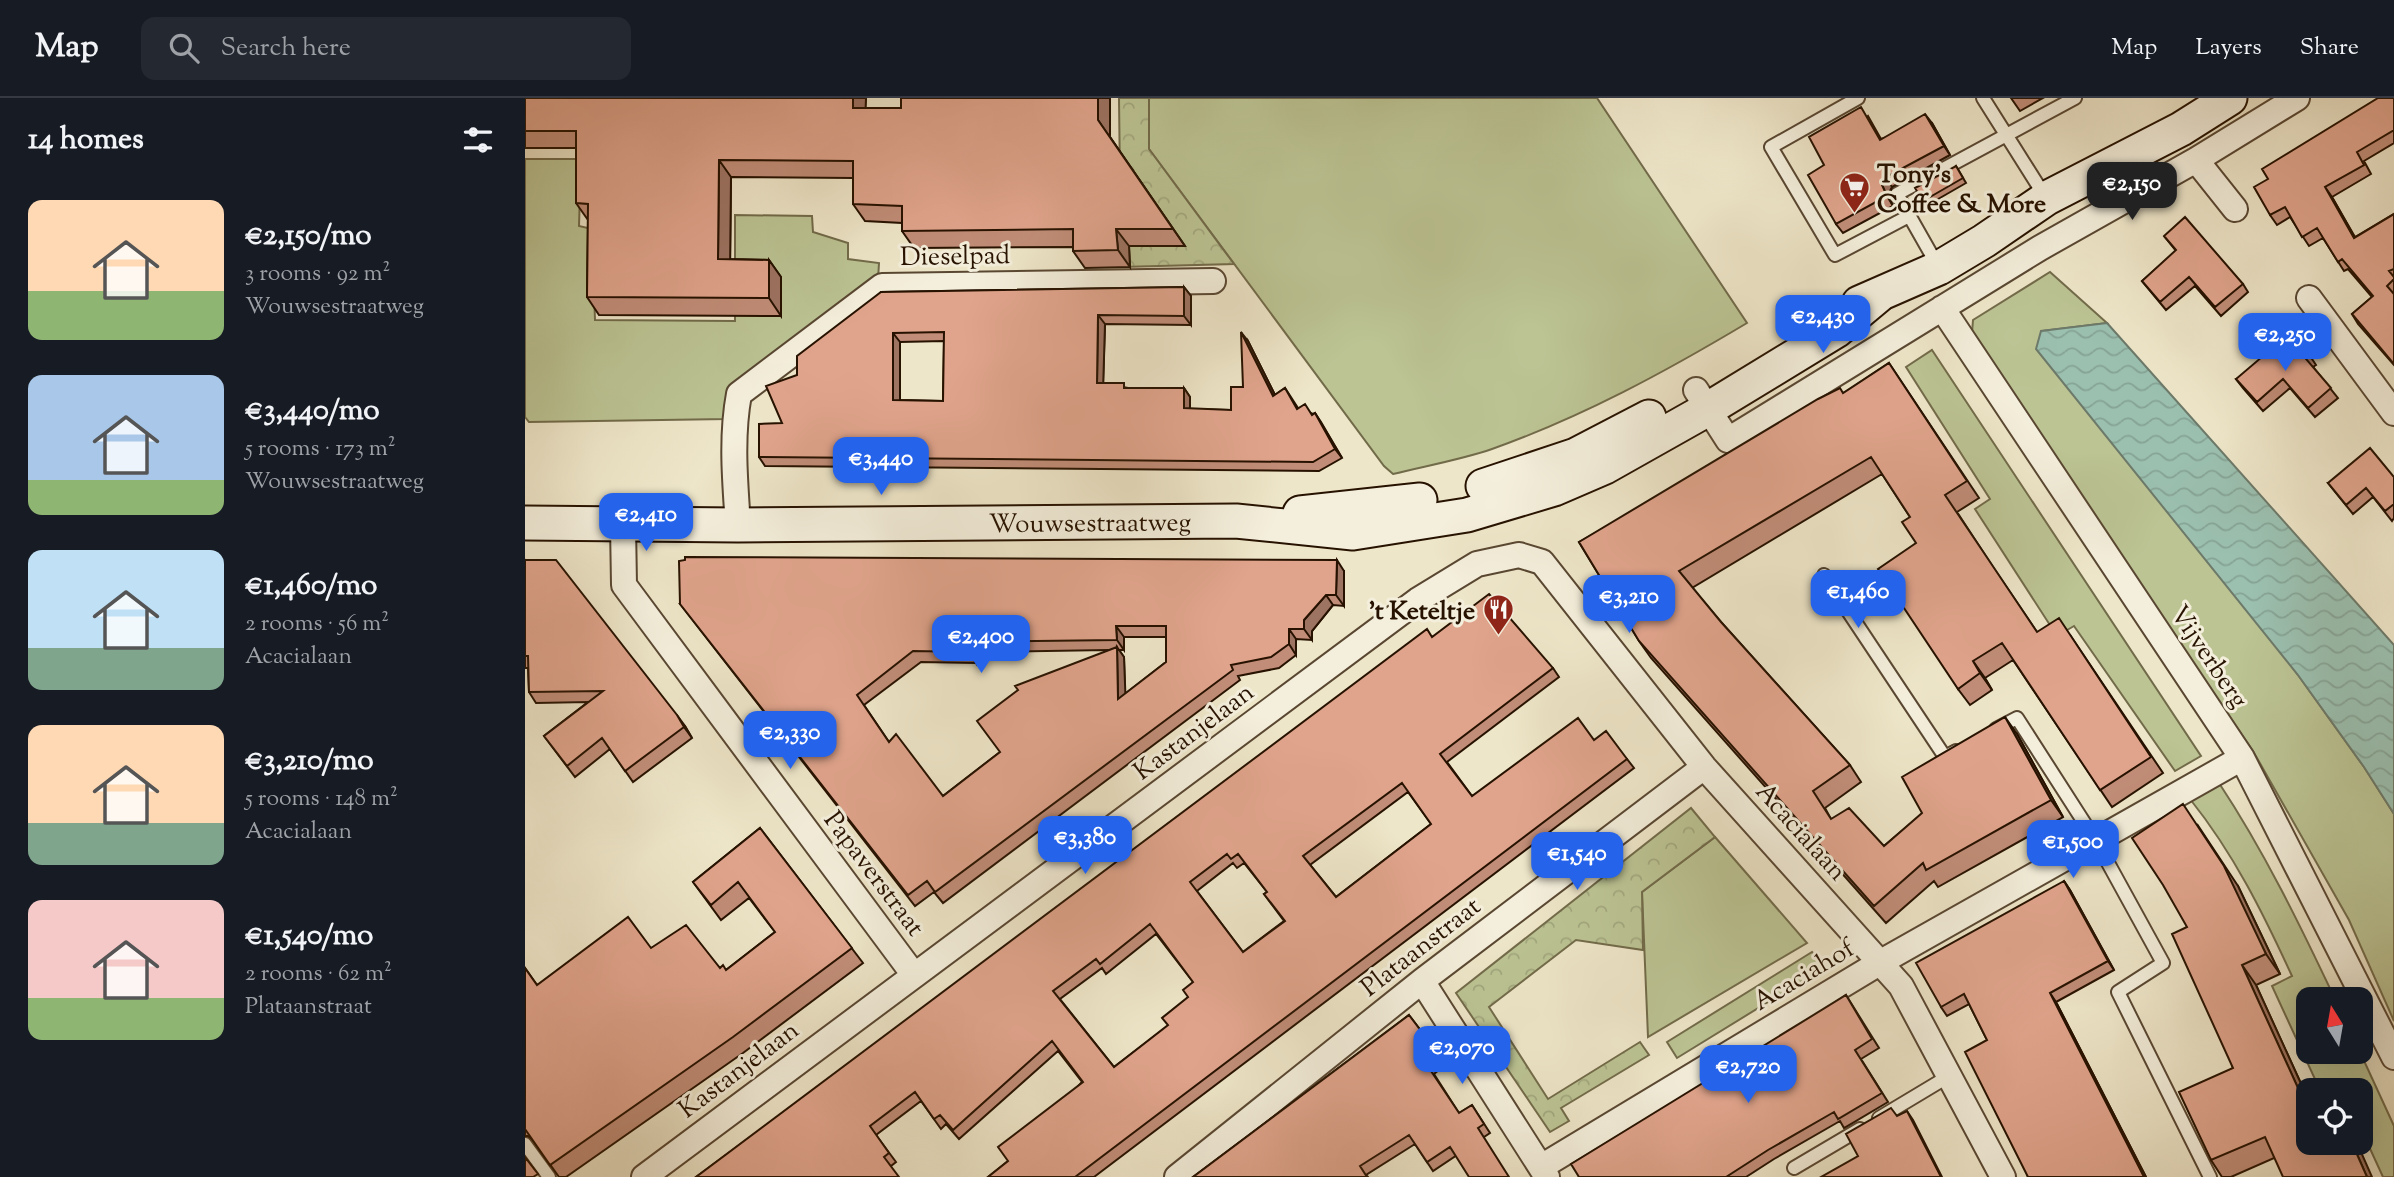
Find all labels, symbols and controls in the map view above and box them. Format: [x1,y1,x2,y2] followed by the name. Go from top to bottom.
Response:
[141,17,631,80] search box
[35,24,99,72] text: Map
[165,29,203,67] icon: search
[221,30,351,67] text: Search here
[2111,31,2157,65] text: Map
[2195,31,2262,65] text: Layers
[2300,31,2359,65] text: Share
[28,119,144,162] text: 14 homes
[459,121,497,159] icon: filters
[1877,157,2046,224] place label: Tony's Coffee & More
[2075,162,2189,222] pin: €2,150
[2103,168,2161,201] text: €2,150
[1837,171,1871,215] supermarket icon: Tony's Coffee & More
[245,215,372,258] text: €2,150/mo
[84,228,168,312] icon: home
[900,238,1011,277] street label: Dieselpad
[245,258,390,291] text: 3 rooms · 92 m²
[245,291,424,324] text: Wouwsestraatweg
[1766,296,1880,355] pin: €2,430
[1791,301,1855,334] text: €2,430
[2228,314,2342,373] pin: €2,250
[2254,319,2316,352] text: €2,250
[245,390,380,433] text: €3,440/mo
[84,403,168,487] icon: home
[245,433,396,466] text: 5 rooms · 173 m²
[824,438,938,497] pin: €3,440
[849,443,913,476] text: €3,440
[245,466,424,499] text: Wouwsestraatweg
[589,494,703,553] pin: €2,410
[615,499,677,532] text: €2,410
[989,505,1191,544] street label: Wouwsestraatweg
[245,565,377,608] text: €1,460/mo
[1801,570,1915,630] pin: €1,460
[1572,575,1686,635] pin: €3,210
[1827,576,1889,609] text: €1,460
[84,578,168,662] icon: home
[1599,581,1659,614] text: €3,210
[1481,593,1515,637] restaurant icon: 't Keteltje
[1369,594,1475,631] place label: 't Keteltje
[2160,598,2256,716] street label: Vijverberg
[245,608,389,641] text: 2 rooms · 56 m²
[924,616,1038,675] pin: €2,400
[948,621,1014,654] text: €2,400
[245,641,352,674] text: Acacialaan
[1126,675,1263,791] street label: Kastanjelaan
[733,712,847,771] pin: €2,330
[760,717,820,750] text: €2,330
[245,740,374,783] text: €3,210/mo
[84,753,168,837] icon: home
[1746,775,1854,890] street label: Acacialaan
[245,783,398,816] text: 5 rooms · 148 m²
[814,804,932,945] street label: Papaverstraat
[245,816,352,849] text: Acacialaan
[1028,816,1142,876] pin: €3,380
[2016,820,2130,880] pin: €1,500
[1054,822,1116,855] text: €3,380
[2043,826,2103,859] text: €1,500
[1520,832,1634,892] pin: €1,540
[1547,838,1607,871] text: €1,540
[1354,889,1489,1007] street label: Plataanstraat
[245,915,373,958] text: €1,540/mo
[84,928,168,1012] icon: home
[1747,931,1863,1021] street label: Acaciahof
[245,958,392,991] text: 2 rooms · 62 m²
[2296,987,2373,1064] north arrow
[2296,987,2373,1155] map controls
[245,991,372,1024] text: Plataanstraat
[671,1013,808,1129] street label: Kastanjelaan
[1405,1026,1519,1086] pin: €2,070
[1429,1032,1495,1065] text: €2,070
[1691,1046,1805,1105] pin: €2,720
[1716,1051,1780,1084] text: €2,720
[2296,1078,2373,1155] button: locate

